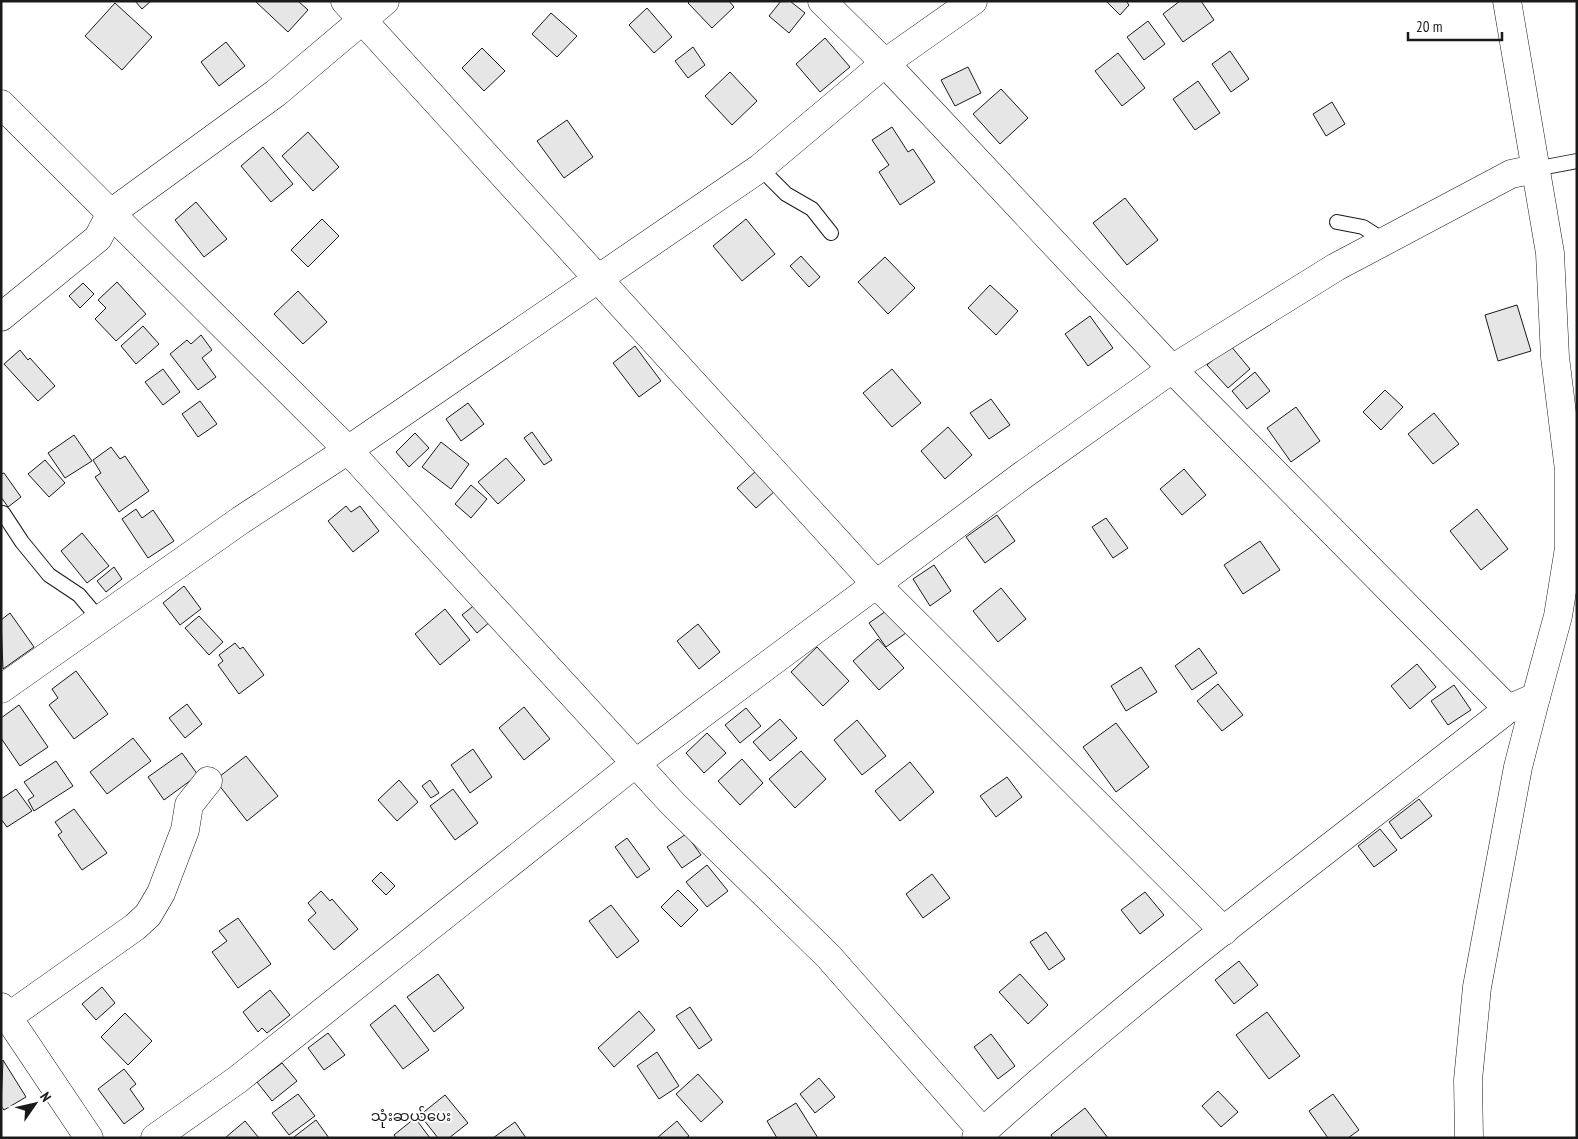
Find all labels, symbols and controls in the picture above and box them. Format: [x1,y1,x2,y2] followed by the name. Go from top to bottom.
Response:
[1408,10,1502,42] scale bar
[1416,17,1442,36] text: 20 m
[10,1079,60,1129] north arrow
[36,1089,55,1105] text: N
[371,1106,451,1128] district label: သုံးဆယ်ပေး

